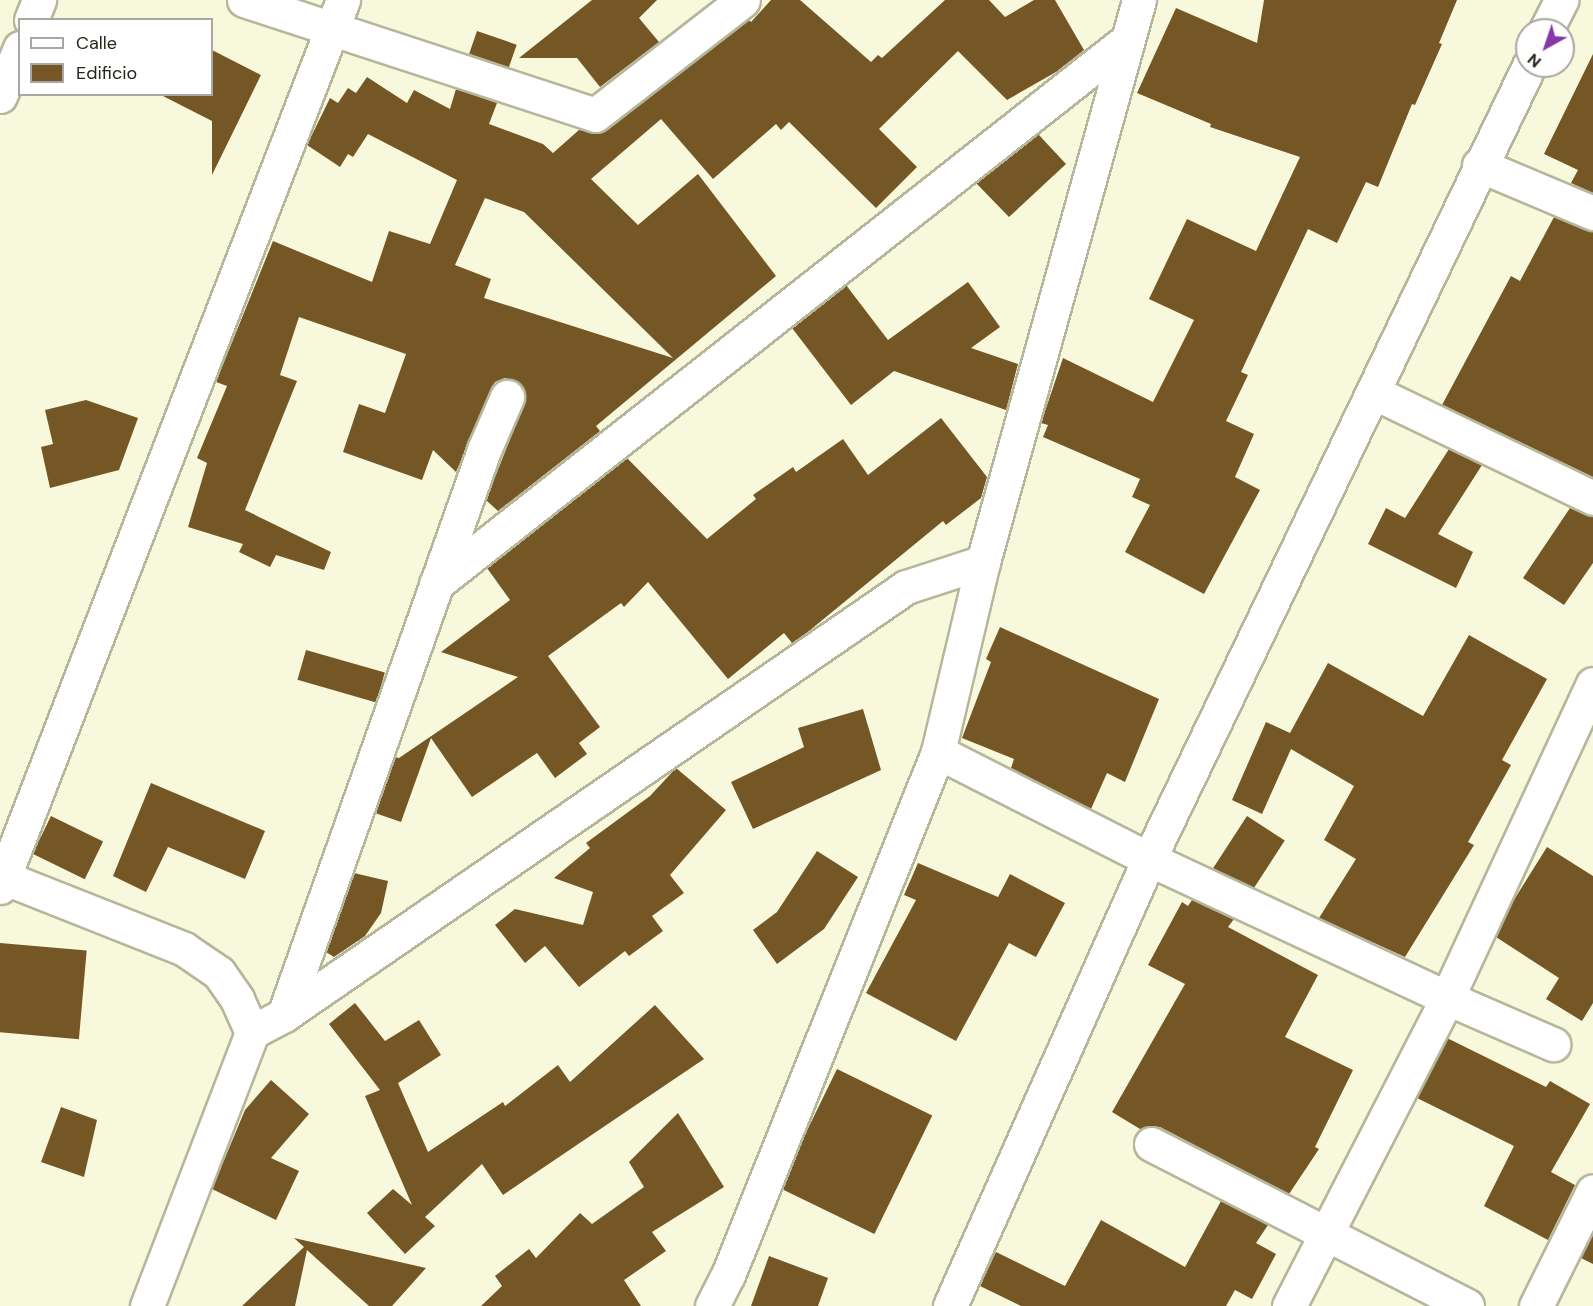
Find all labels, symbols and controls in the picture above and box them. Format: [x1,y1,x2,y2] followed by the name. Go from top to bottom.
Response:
[18,18,213,96] legend
[1515,18,1575,78] north arrow
[76,31,117,55] text: Calle
[1523,49,1546,72] text: N
[76,61,137,85] text: Edificio

